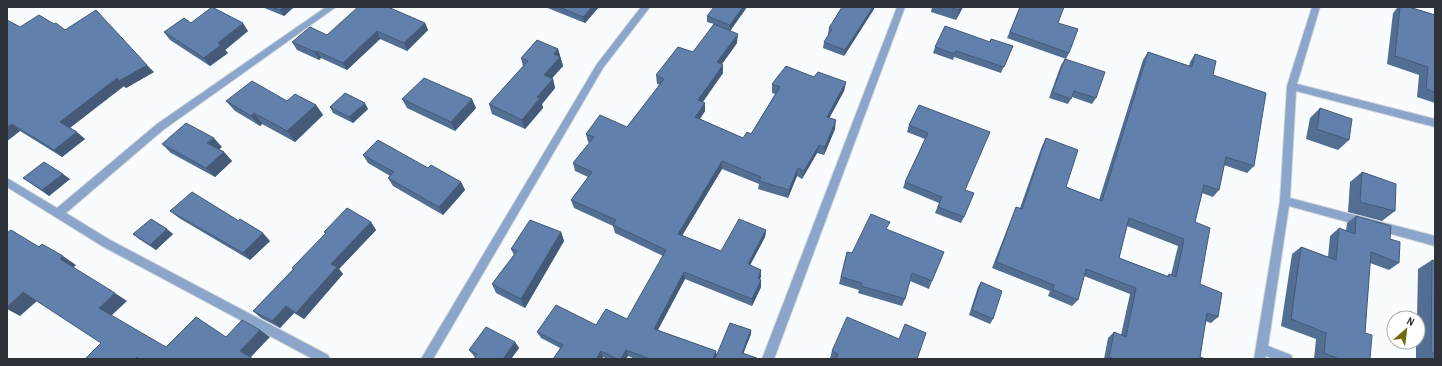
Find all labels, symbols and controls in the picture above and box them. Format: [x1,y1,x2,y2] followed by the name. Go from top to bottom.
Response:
[1386,310,1426,350] north arrow
[1405,313,1417,329] text: N

